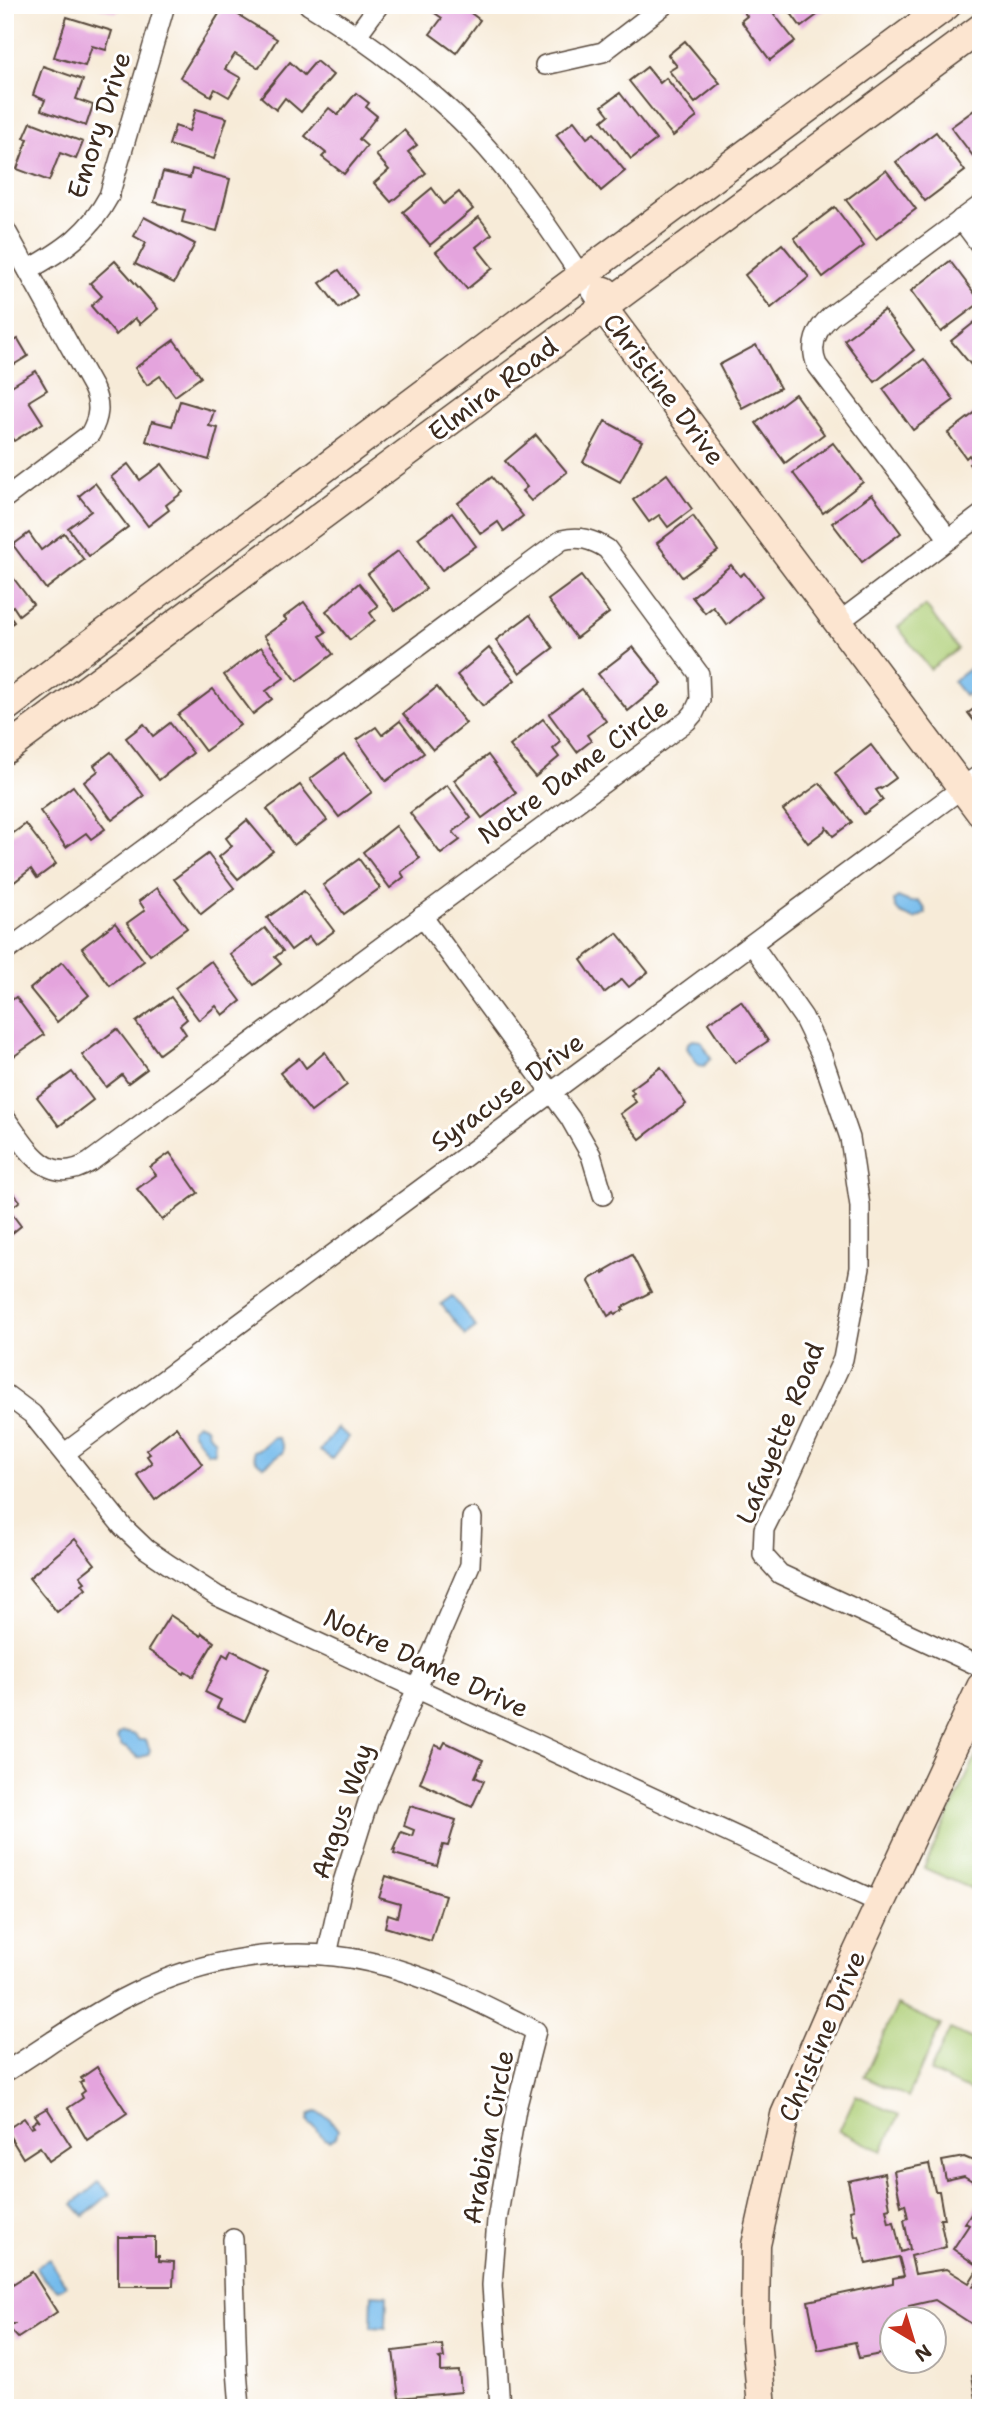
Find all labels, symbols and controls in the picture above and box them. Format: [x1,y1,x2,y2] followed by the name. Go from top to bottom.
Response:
[58,47,139,203] street label: Emory Drive
[595,305,733,472] street label: Christine Drive
[421,328,565,449] street label: Elmira Road
[470,690,675,852] street label: Notre Dame Circle
[423,1024,591,1159] street label: Syracuse Drive
[727,1337,832,1529] street label: Lafayette Road
[318,1600,535,1726] street label: Notre Dame Drive
[302,1738,381,1883] street label: Angus Way
[770,1945,873,2127] street label: Christine Drive
[453,2047,522,2227] street label: Arabian Circle
[878,2304,948,2374] north arrow
[910,2339,937,2367] text: N

